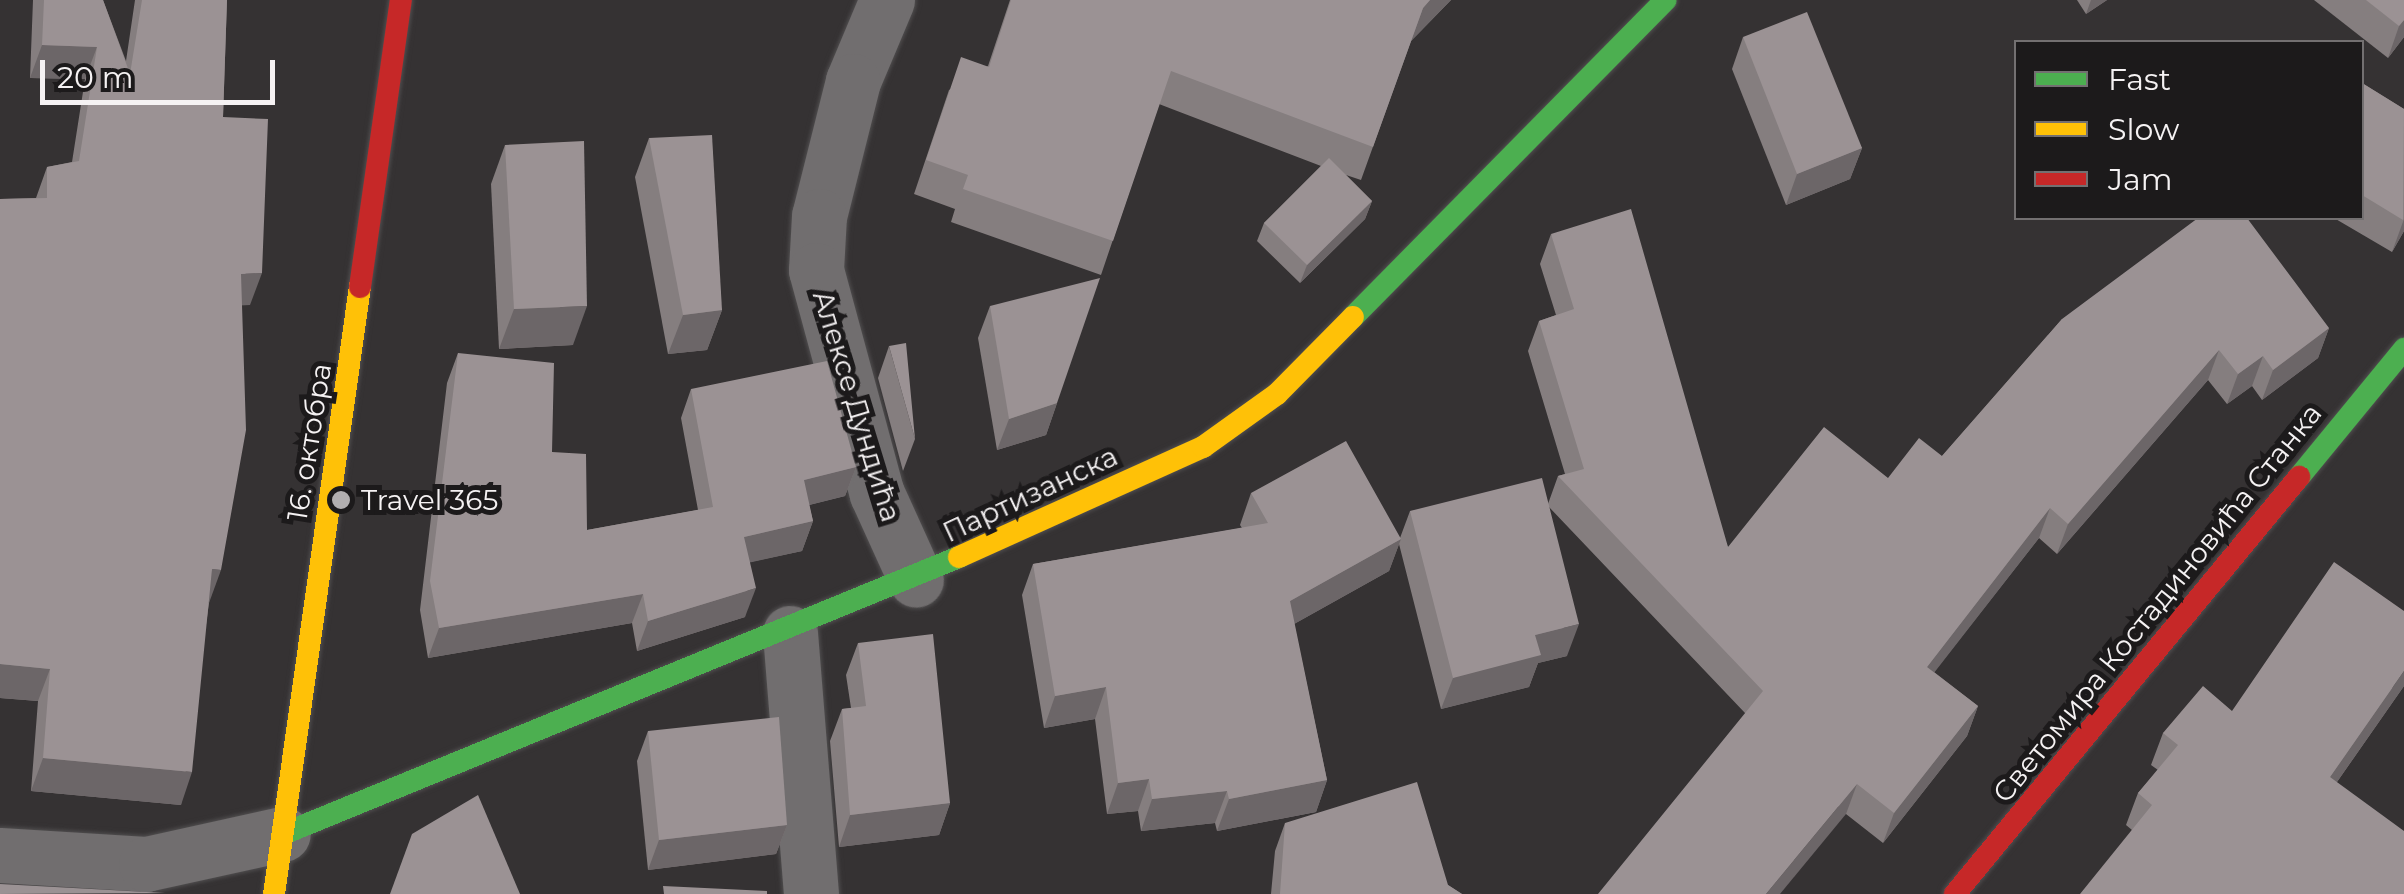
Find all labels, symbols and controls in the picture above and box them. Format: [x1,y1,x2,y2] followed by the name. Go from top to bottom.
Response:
[45,40,280,102] scale bar
[2014,40,2364,220] legend
[57,59,134,96] text: 20 m
[2108,61,2171,98] text: Fast
[2108,111,2179,148] text: Slow
[2108,161,2173,198] text: Jam
[806,286,908,526] street label: Алексе Дундића
[280,361,338,523] street label: 16. октобра
[1986,397,2328,809] street label: Светомира Костадиновића Станка
[937,439,1123,549] street label: Партизанска
[361,483,498,517] place label: Travel 365
[330,489,352,511] marker: Travel 365

